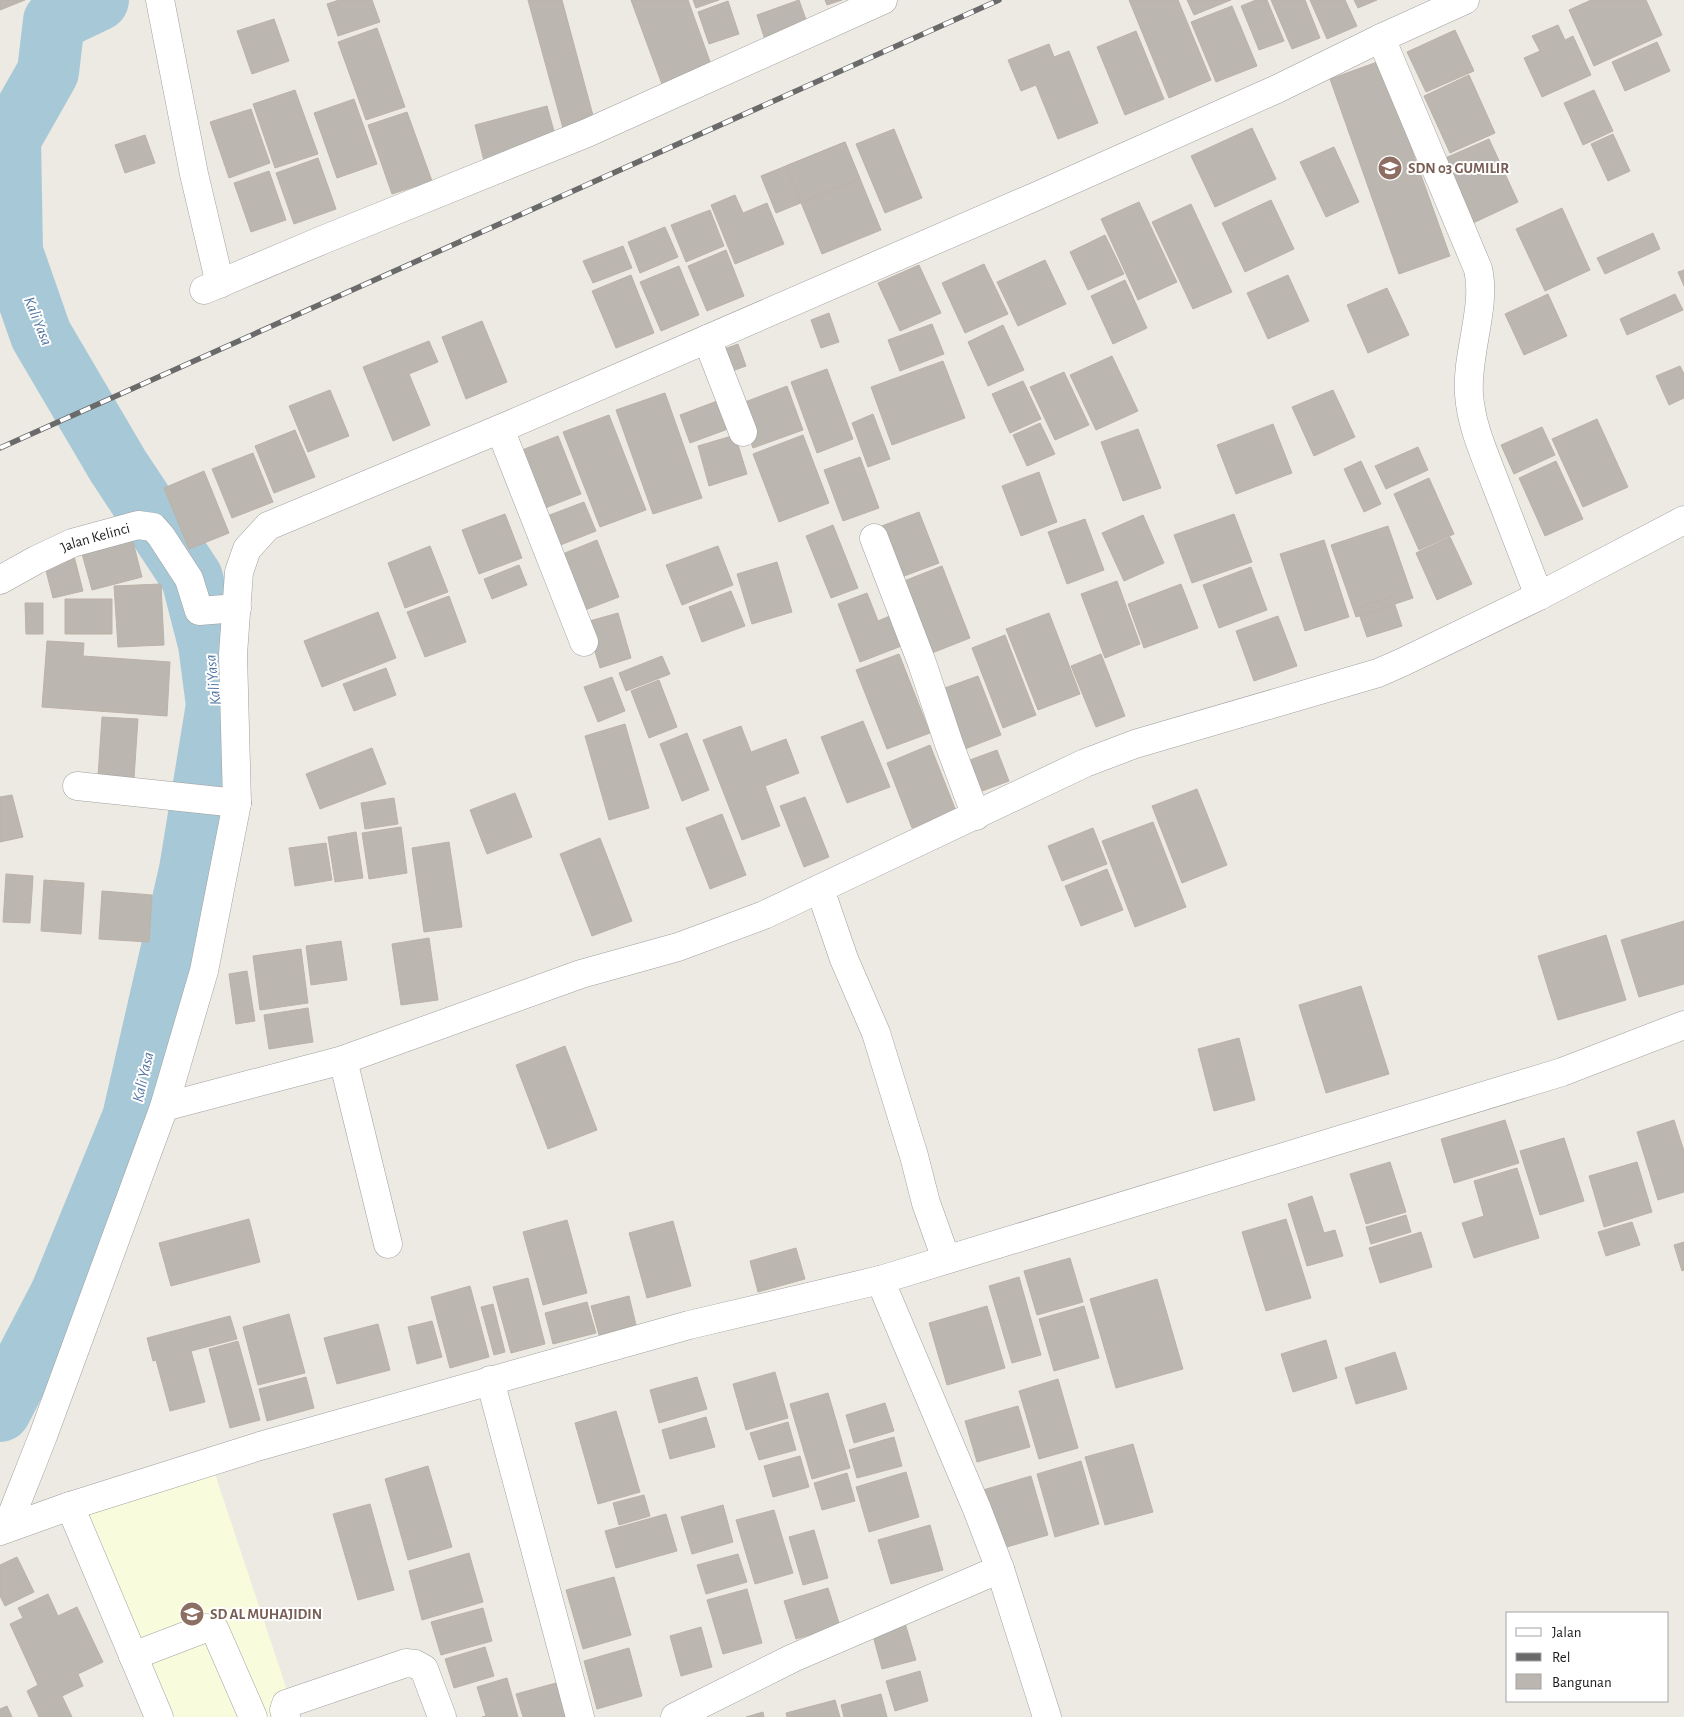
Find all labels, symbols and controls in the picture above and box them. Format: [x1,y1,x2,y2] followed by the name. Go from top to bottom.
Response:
[1377,155,1403,181] school or university icon: SDN 03 GUMILIR
[1408,161,1509,176] place label: SDN 03 GUMILIR
[21,294,55,348] water label: Kali Yasa
[58,520,132,555] street label: Jalan Kelinci
[202,654,224,706] water label: Kali Yasa
[129,1050,157,1104] water label: Kali Yasa
[179,1601,205,1627] school or university icon: SD AL MUHAJIDIN
[210,1607,322,1622] place label: SD AL MUHAJIDIN
[1506,1612,1669,1702] legend
[1552,1625,1582,1640] text: Jalan
[1552,1650,1570,1665] text: Rel
[1552,1675,1612,1690] text: Bangunan

